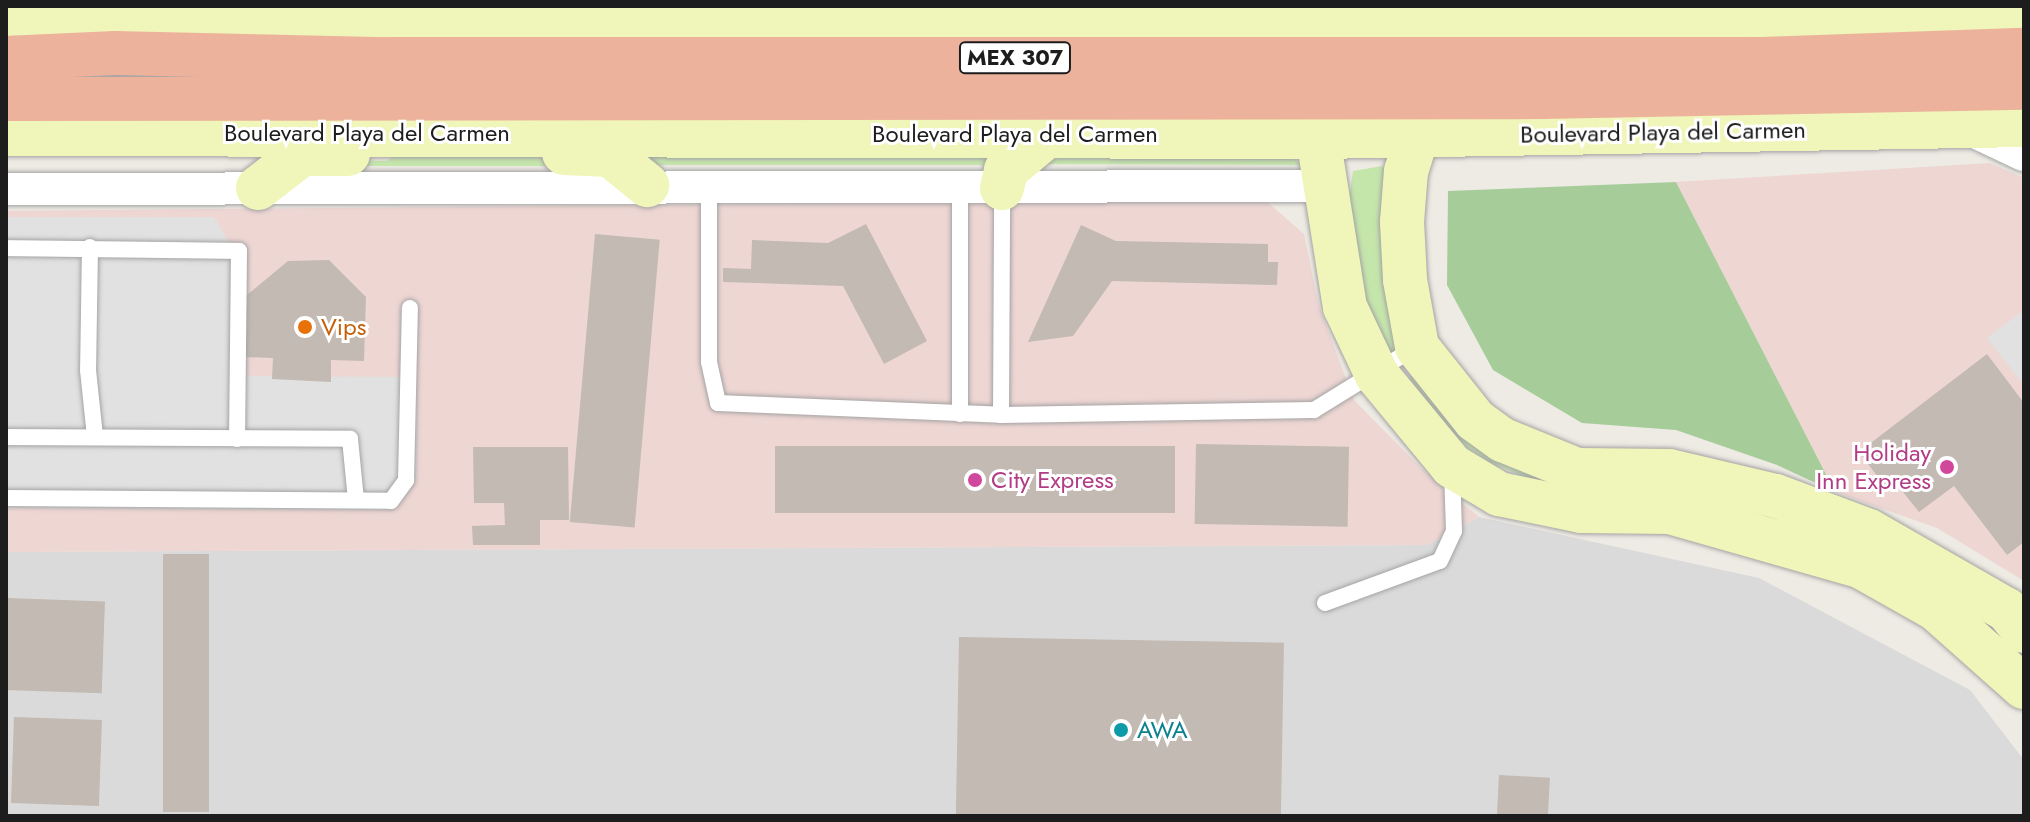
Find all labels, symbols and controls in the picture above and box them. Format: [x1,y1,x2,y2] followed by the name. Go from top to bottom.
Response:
[957,40,1073,76] road number: MEX 307
[1520,115,1806,149] street label: Boulevard Playa del Carmen
[224,119,510,147] street label: Boulevard Playa del Carmen
[872,120,1158,148] street label: Boulevard Playa del Carmen
[321,313,366,341] place label: Vips
[296,318,314,336] marker: Vips
[1816,439,1931,495] place label: Holiday Inn Express
[1938,458,1956,476] marker: Holiday Inn Express
[991,466,1114,494] place label: City Express
[966,471,984,489] marker: City Express
[1137,716,1188,744] place label: AWA
[1112,721,1130,739] marker: AWA

